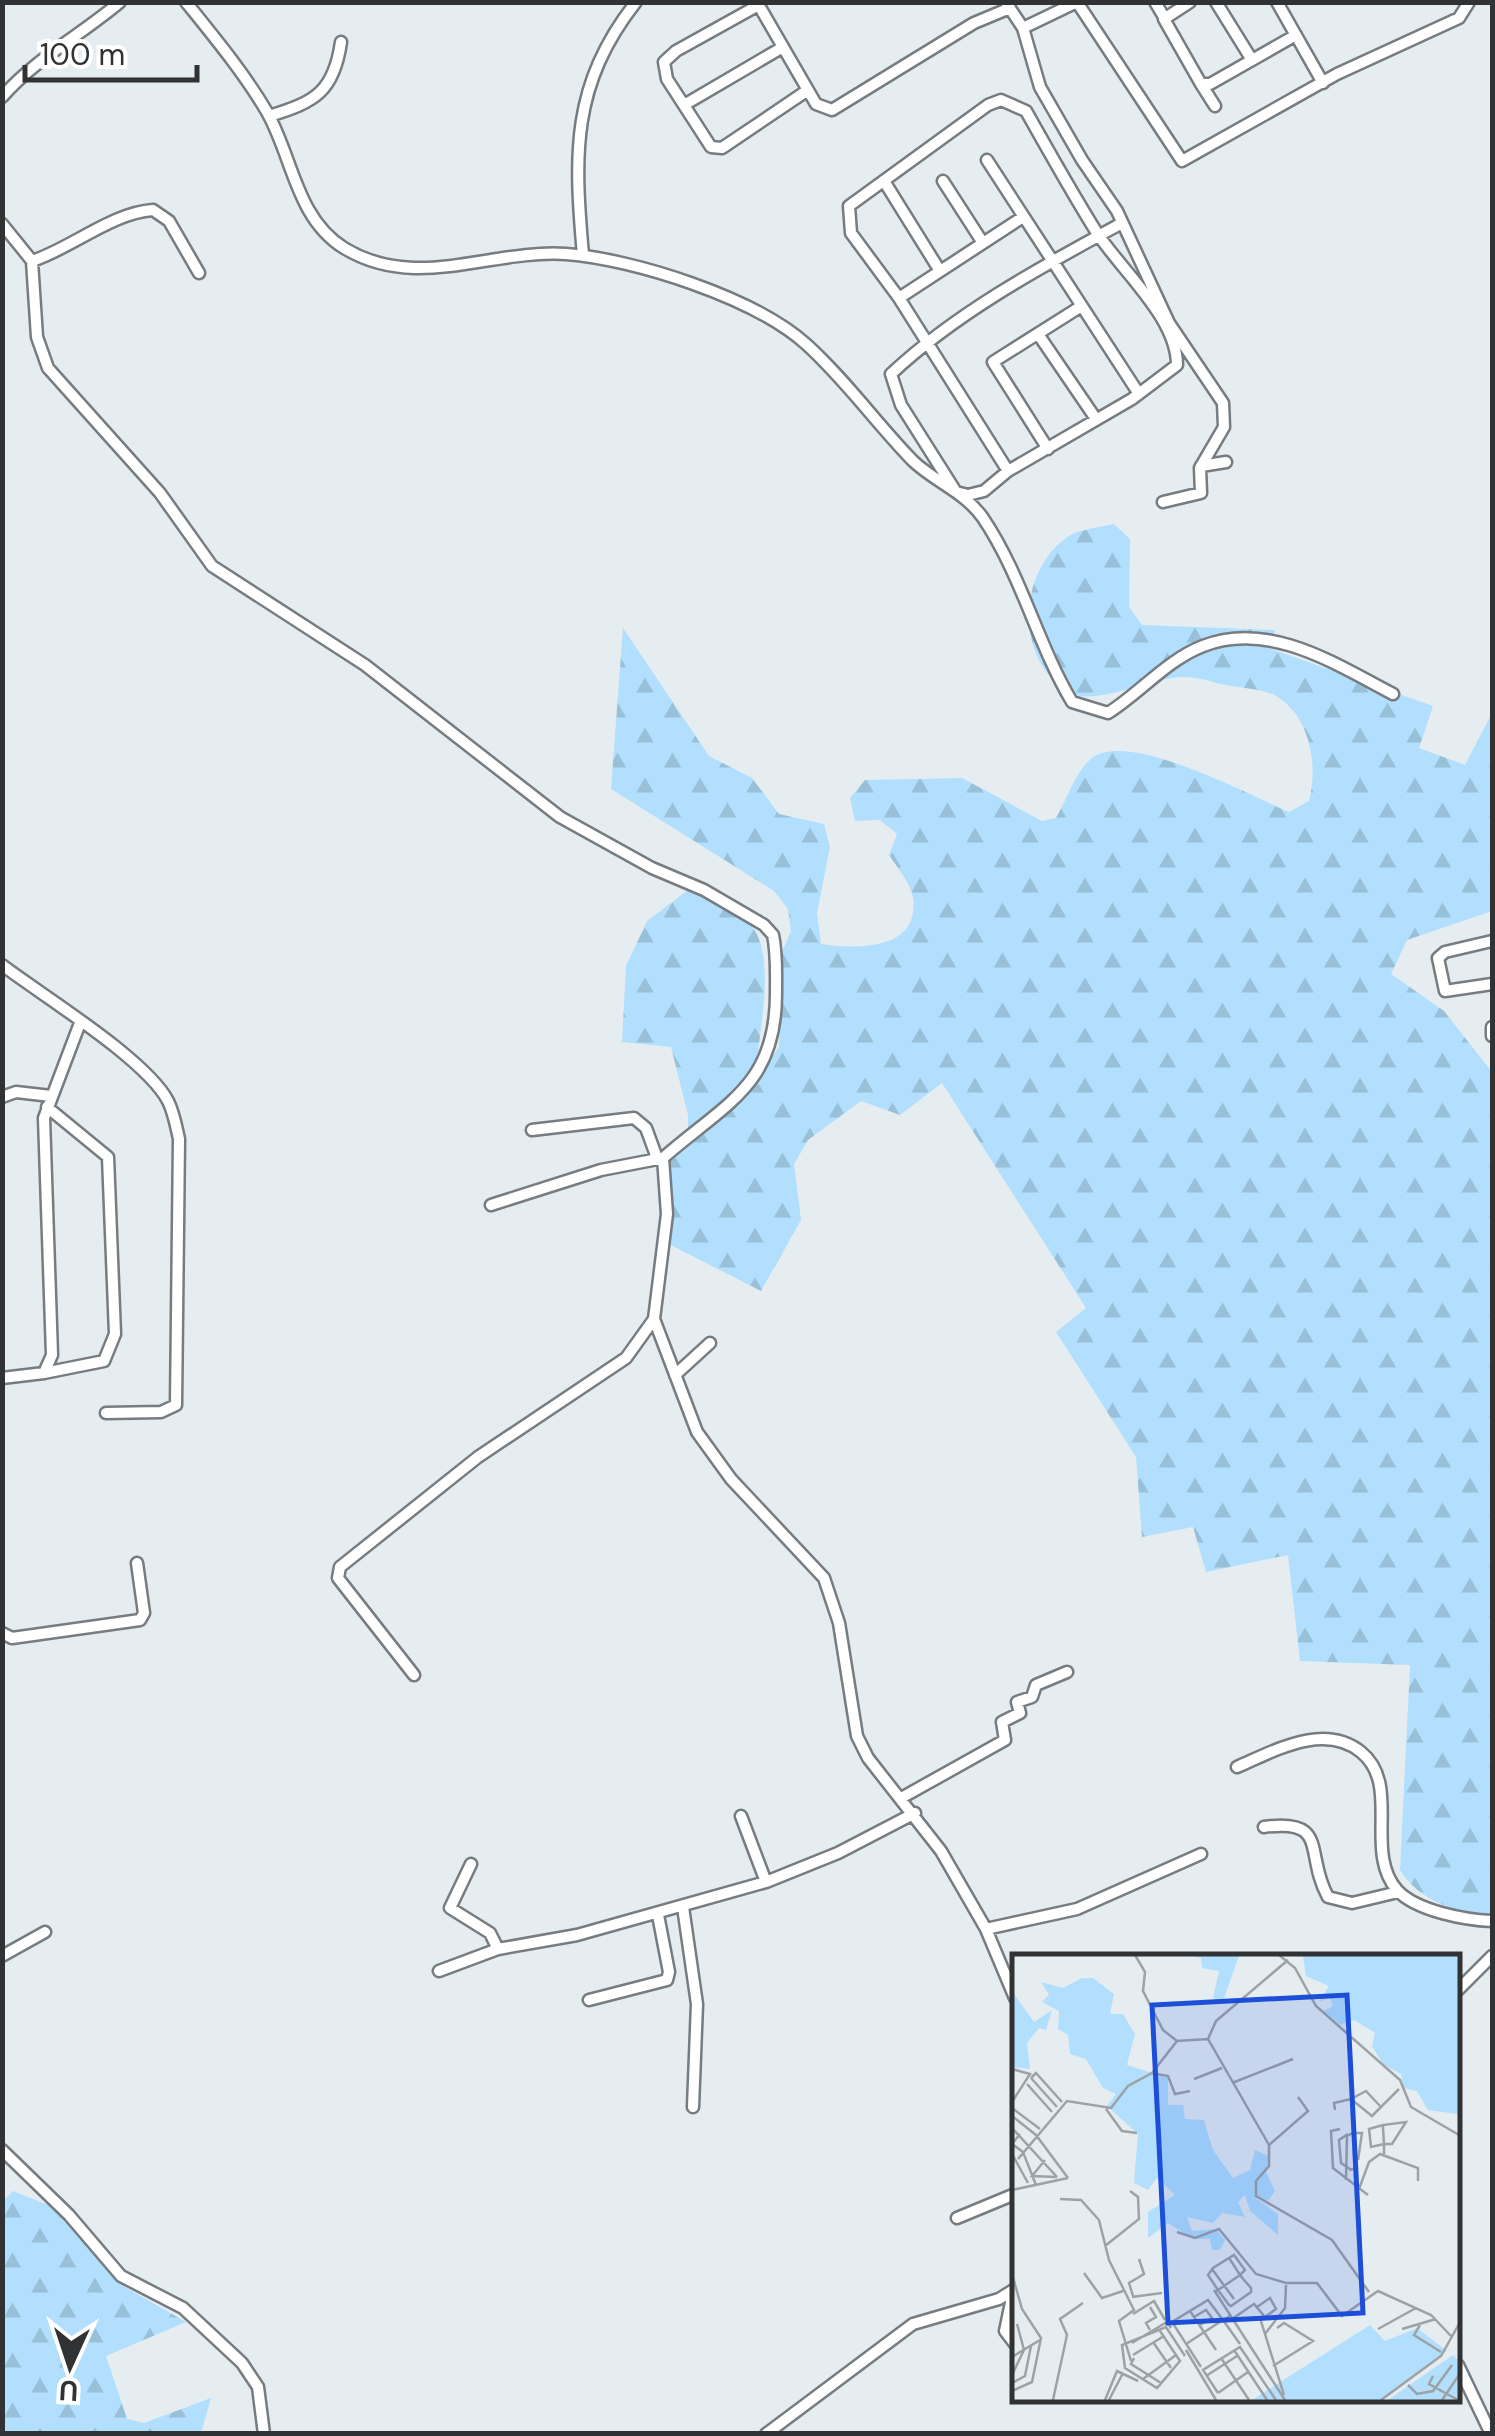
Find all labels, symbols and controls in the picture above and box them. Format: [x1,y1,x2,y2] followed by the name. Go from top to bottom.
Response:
[25,20,198,82] scale bar
[40,35,125,74] text: 100 m
[1012,1954,1460,2401] inset map
[20,2316,120,2416] north arrow
[58,2371,79,2409] text: U

